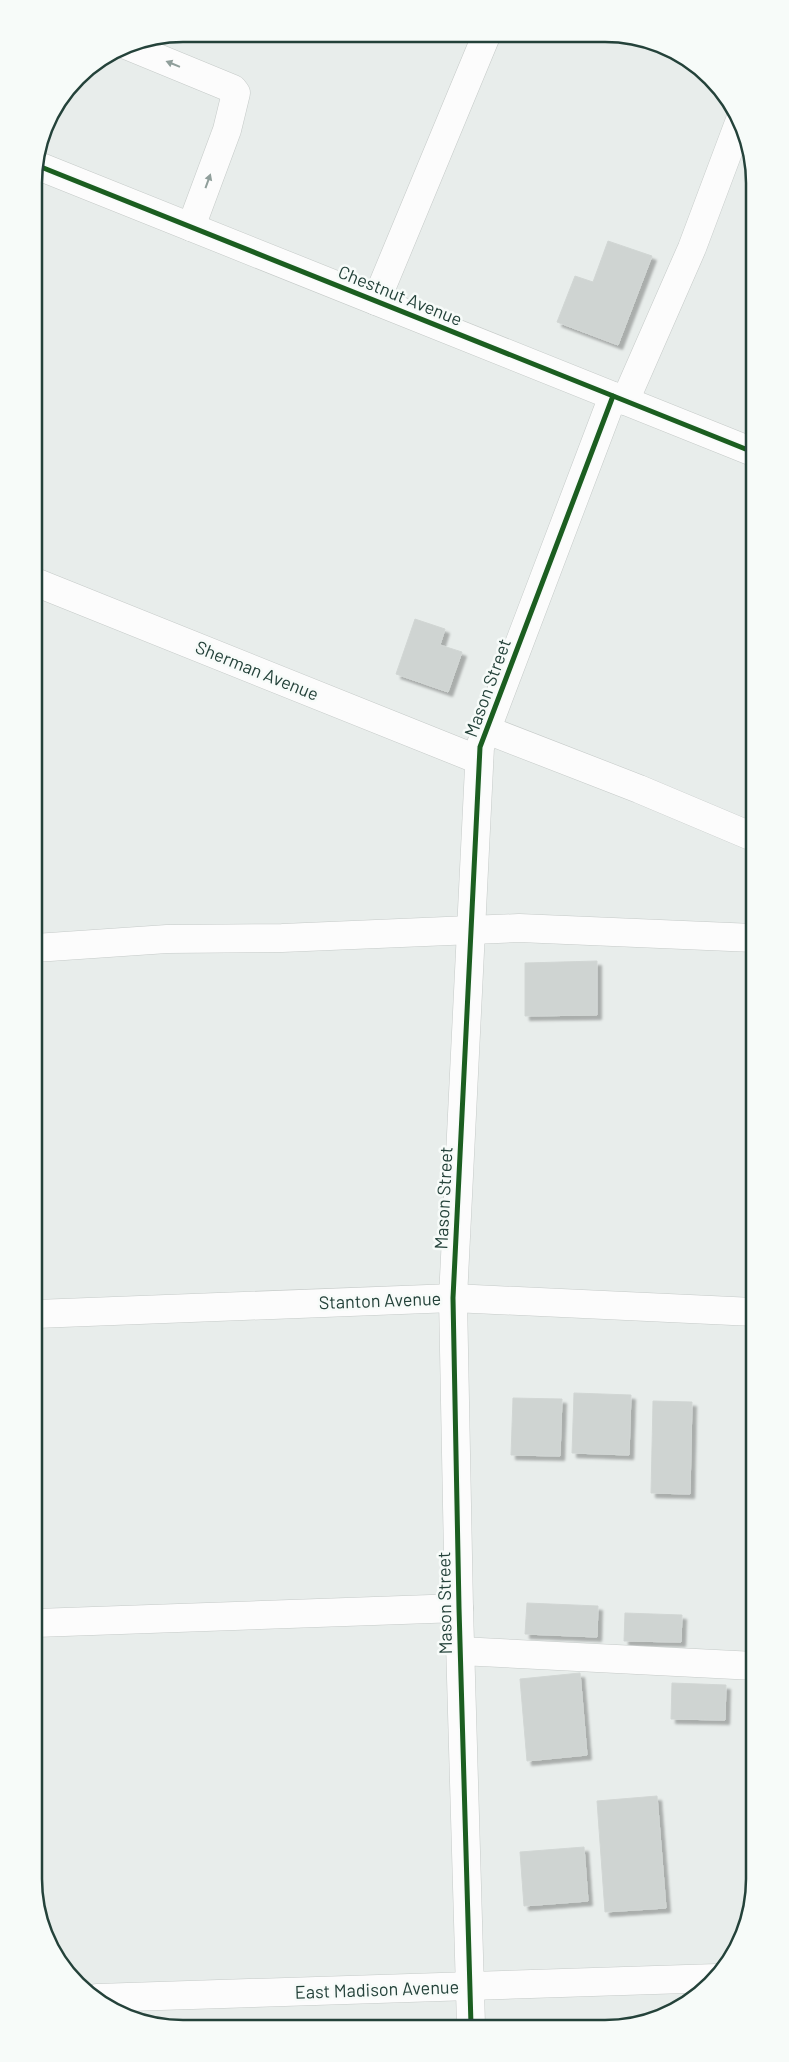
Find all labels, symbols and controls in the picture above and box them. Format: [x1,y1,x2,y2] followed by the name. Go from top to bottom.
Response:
[166,60,181,68] one-way arrow
[205,174,212,189] one-way arrow
[335,260,466,330] street label: Chestnut Avenue
[193,635,322,705] street label: Sherman Avenue
[459,636,515,740] street label: Mason Street
[429,1146,457,1250] street label: Mason Street
[318,1287,442,1313] street label: Stanton Avenue
[432,1551,456,1655] street label: Mason Street
[294,1975,459,2003] street label: East Madison Avenue

